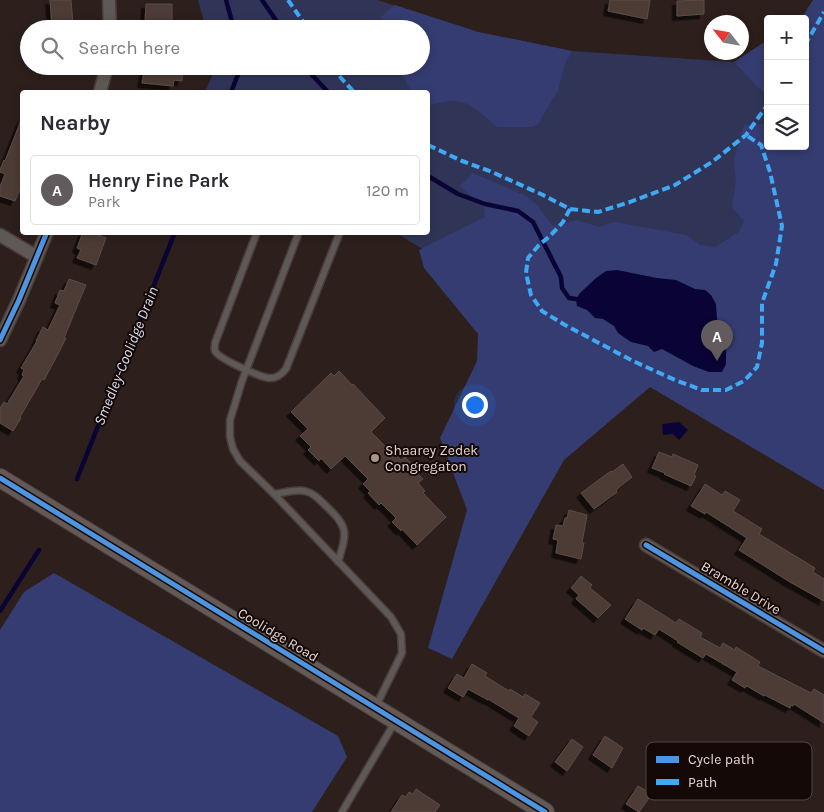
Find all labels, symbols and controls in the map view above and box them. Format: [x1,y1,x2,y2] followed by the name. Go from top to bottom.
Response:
[704,15,749,60] north arrow
[764,15,809,150] map controls
[764,15,809,60] button: +
[20,20,430,75] search box
[38,34,66,62] icon: search
[78,37,180,59] text: Search here
[764,60,809,105] button: −
[764,105,809,150] button: layers
[40,111,110,135] text: Nearby
[88,170,229,192] text: Henry Fine Park
[52,181,62,200] text: A
[366,181,409,200] text: 120 m
[88,192,120,211] text: Park
[90,284,162,428] water label: Smedley-Coolidge Drain
[701,320,733,361] pin: A
[462,392,488,418] your location
[385,442,478,475] place label: Shaarey Zedek Congregaton
[369,452,381,464] marker: Shaarey Zedek Congregaton
[698,558,784,618] street label: Bramble Drive
[235,604,321,666] street label: Coolidge Road
[646,742,812,800] legend
[688,751,754,768] text: Cycle path
[688,774,717,791] text: Path

